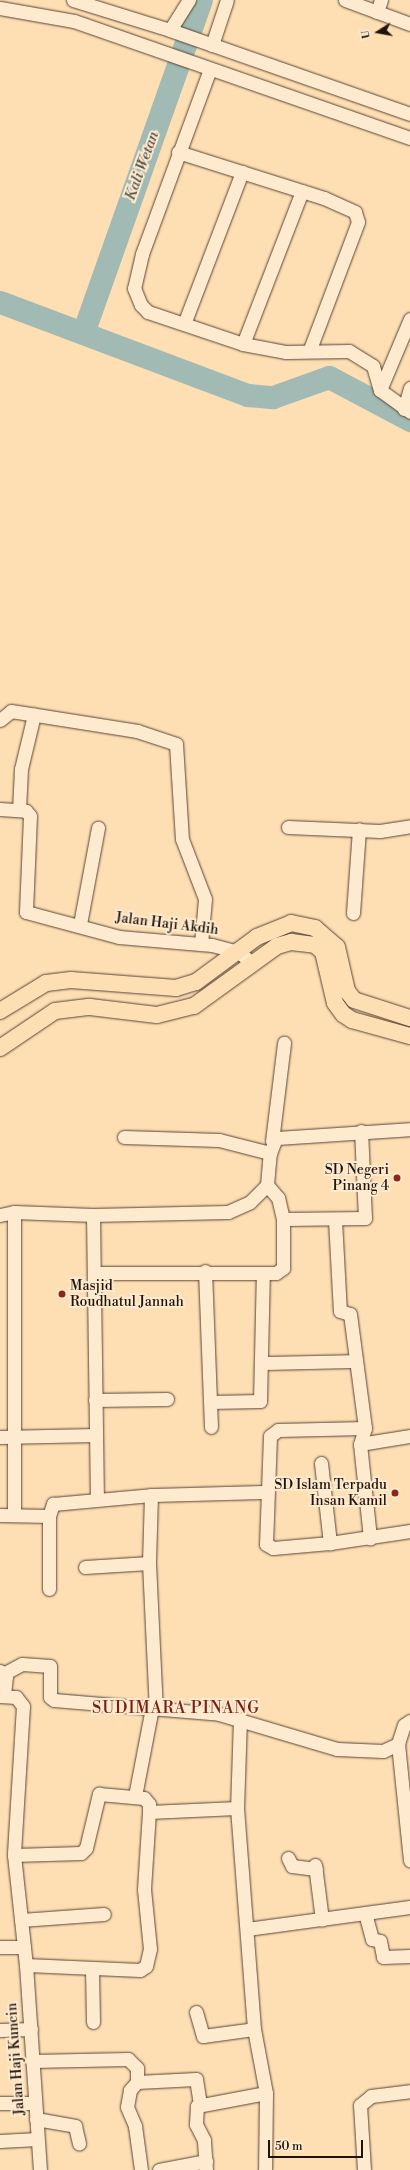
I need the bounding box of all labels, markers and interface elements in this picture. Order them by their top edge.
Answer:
north arrow [358,12,398,52]
text: U [359,29,374,40]
water label: Kali Wetan [121,129,163,203]
street label: Jalan Haji Akdih [115,909,219,939]
place label: SD Negeri Pinang 4 [325,1162,389,1194]
marker: SD Negeri Pinang 4 [392,1173,402,1183]
place label: Masjid Roudhatul Jannah [70,1278,184,1310]
marker: Masjid Roudhatul Jannah [57,1289,67,1299]
place label: SD Islam Terpadu Insan Kamil [274,1477,387,1510]
marker: SD Islam Terpadu Insan Kamil [390,1488,400,1498]
district label: SUDIMARA PINANG [92,1698,260,1718]
street label: Jalan Haji Kuncin [4,2002,28,2116]
scale bar [270,2132,365,2158]
text: 50 m [275,2139,303,2154]

